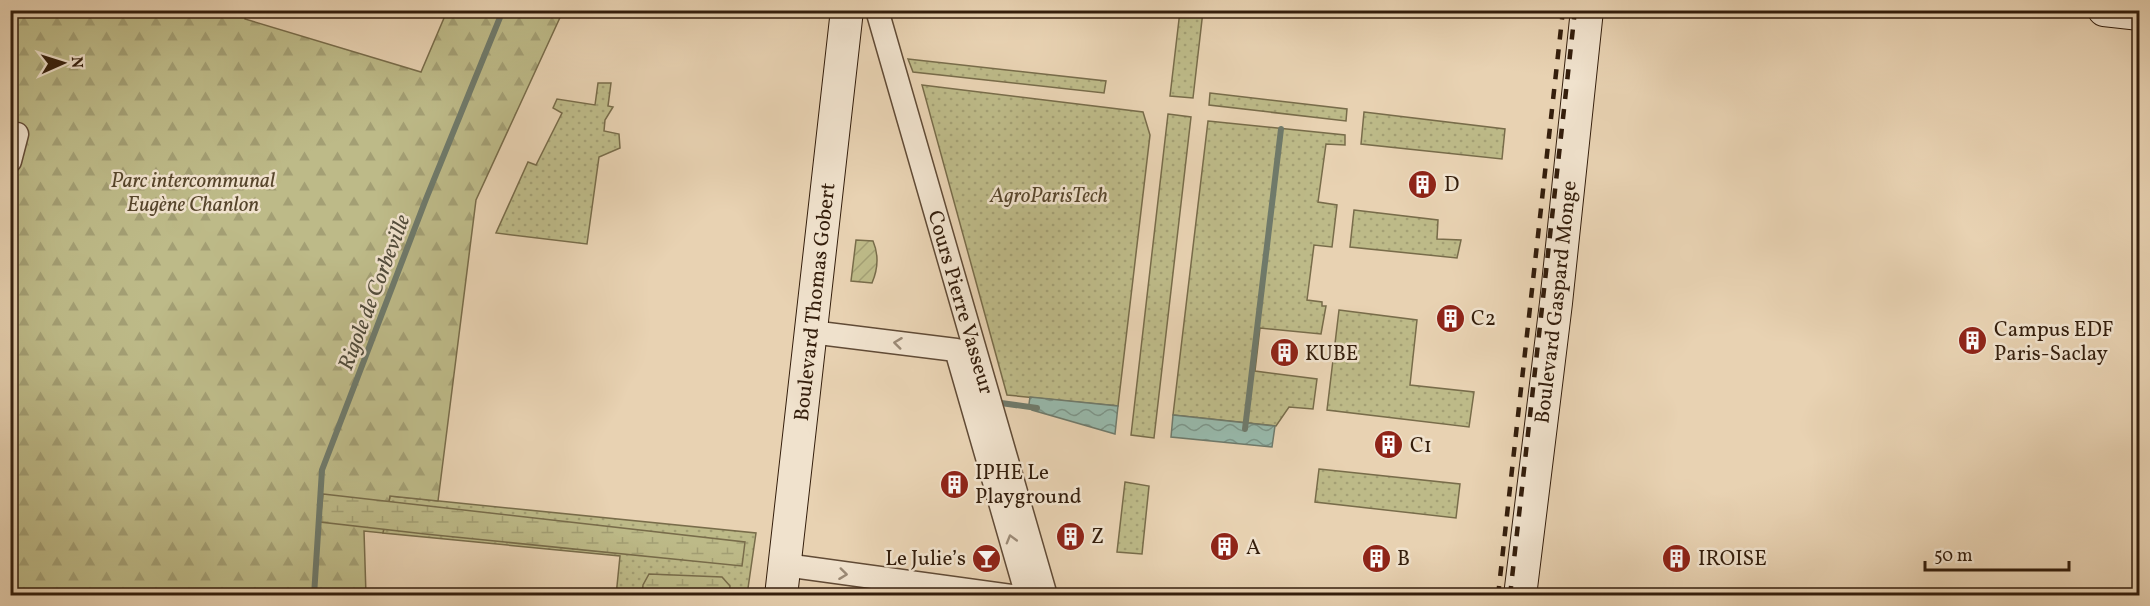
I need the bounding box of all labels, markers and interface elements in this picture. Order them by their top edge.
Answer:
north arrow [33,33,93,93]
text: N [65,56,87,69]
park label: Parc intercommunal Eugène Chanlon [111,167,275,220]
building icon: D [1407,168,1439,200]
place label: D [1444,171,1459,200]
street label: Boulevard Gaspard Monge [1528,179,1585,425]
street label: Boulevard Thomas Gobert [788,181,843,423]
park label: AgroParisTech [989,182,1108,211]
street label: Cours Pierre Vasseur [920,207,1000,398]
water label: Rigole de Corbeville [331,210,419,375]
building icon: C2 [1434,302,1466,334]
place label: C2 [1471,305,1496,334]
place label: Campus EDF Paris-Saclay [1994,316,2114,369]
building icon: Campus EDF Paris-Saclay [1957,325,1989,357]
one-way arrow [893,337,902,349]
building icon: KUBE [1268,337,1300,369]
place label: KUBE [1305,340,1359,369]
building icon: C1 [1373,429,1405,461]
place label: C1 [1410,432,1432,461]
place label: IPHE Le Playground [975,459,1082,512]
building icon: IPHE Le Playground [938,468,970,500]
building icon: Z [1054,520,1086,552]
place label: Z [1091,523,1104,552]
building icon: A [1209,531,1241,563]
one-way arrow [1006,534,1018,545]
place label: A [1246,534,1261,563]
scale bar [1925,534,2069,572]
bar icon: Le Julie’s [971,542,1003,574]
building icon: B [1360,542,1392,574]
building icon: IROISE [1661,542,1693,574]
text: 50 m [1934,544,1973,569]
place label: Le Julie’s [885,545,966,574]
place label: B [1397,545,1410,574]
place label: IROISE [1698,545,1767,574]
one-way arrow [838,567,848,579]

